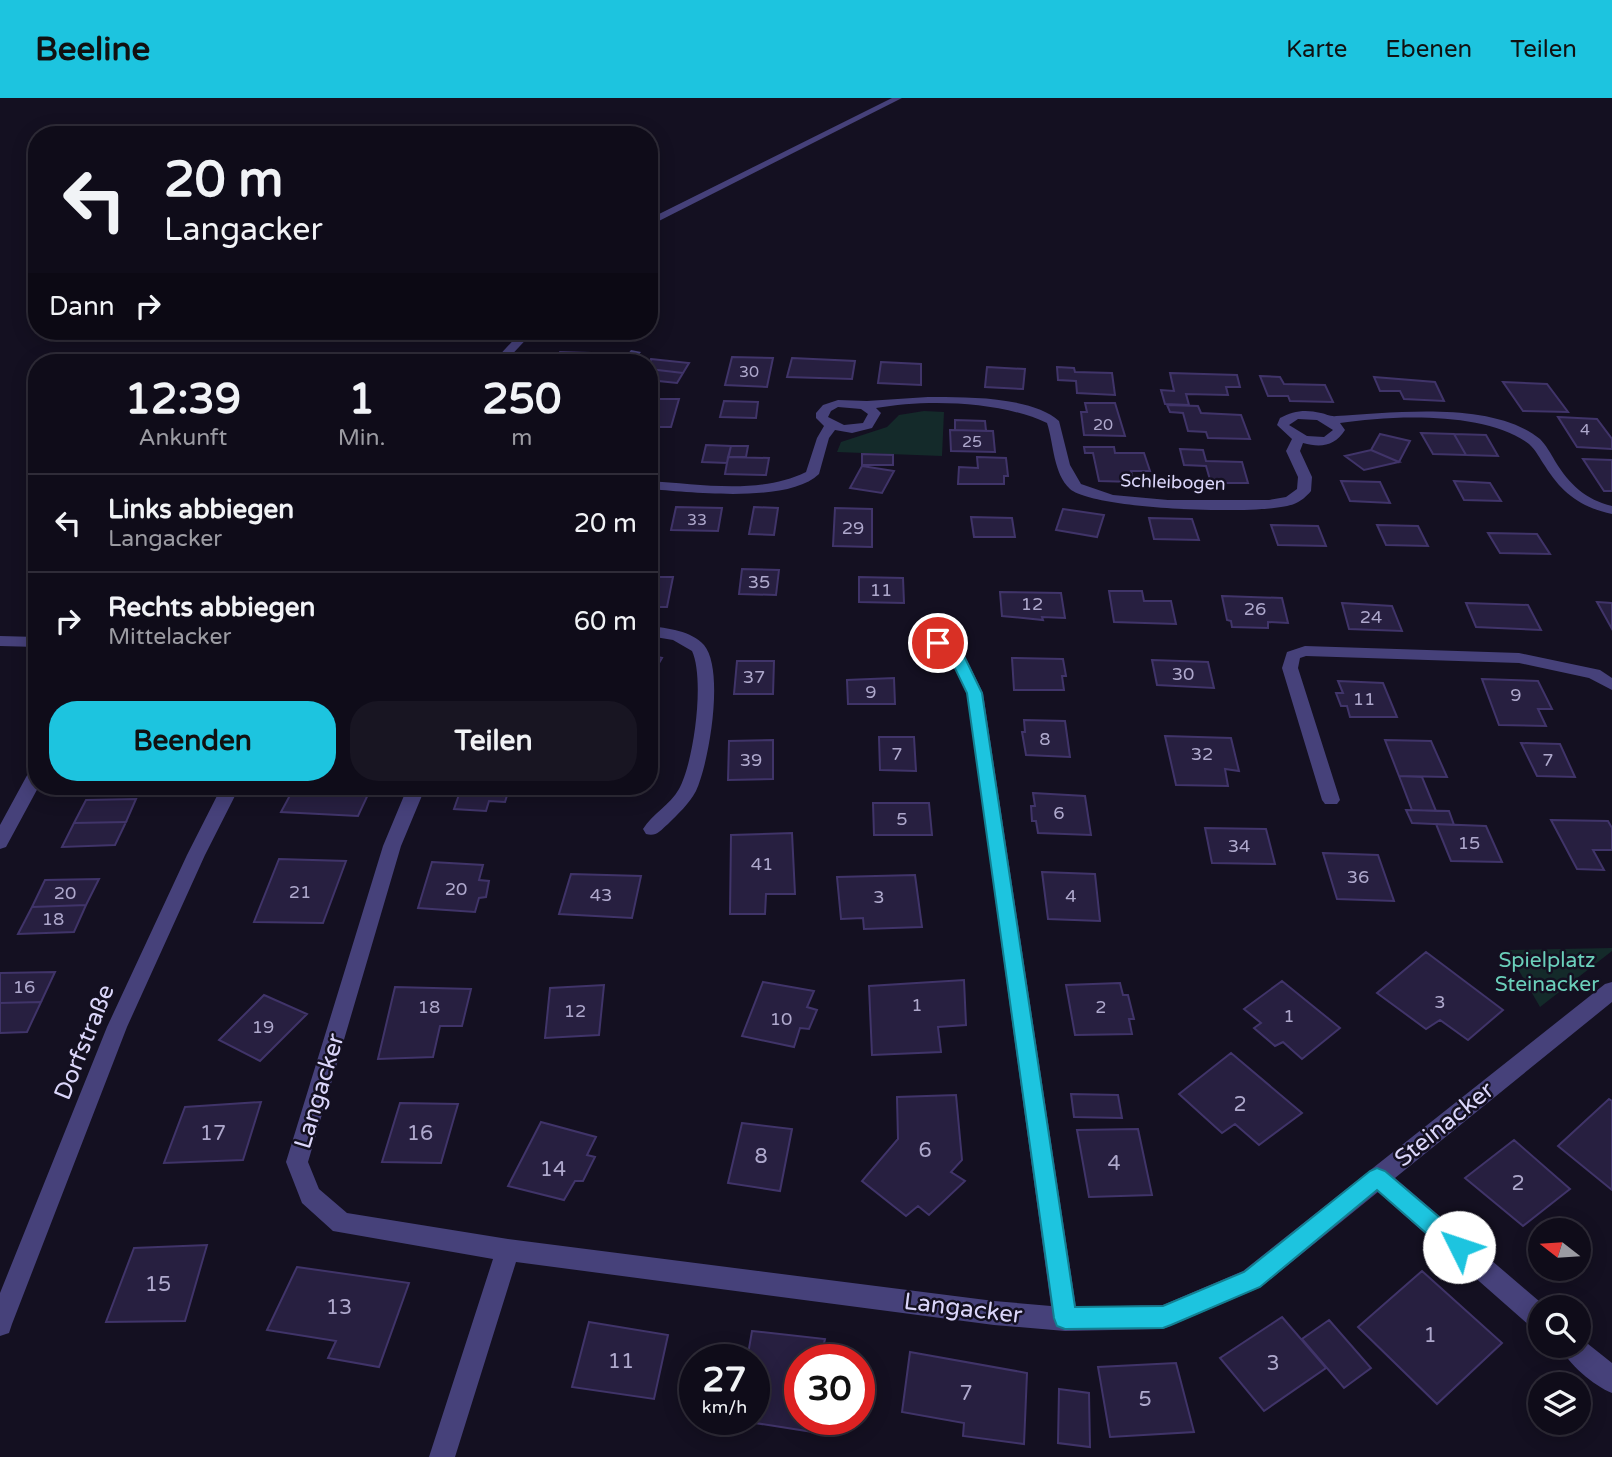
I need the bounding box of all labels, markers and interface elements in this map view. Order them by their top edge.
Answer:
text: Beeline [35,30,150,69]
text: Karte [1286,35,1347,64]
text: Ebenen [1385,35,1472,64]
text: Teilen [1510,35,1577,64]
text: 20 m [164,151,283,210]
icon: left [49,154,140,245]
text: Langacker [164,211,323,249]
icon: right [129,287,167,325]
text: Dann [49,291,115,322]
house number: 30 [739,362,759,382]
text: 12:39 [125,374,241,425]
text: 1 [348,374,375,425]
text: 250 [482,374,561,425]
house number: 20 [1093,415,1113,435]
house number: 4 [1580,420,1590,440]
text: Ankunft [139,424,227,452]
text: Min. [338,424,385,452]
text: m [511,424,532,452]
house number: 25 [962,432,982,452]
street label: Schleibogen [1120,469,1226,495]
text: Links abbiegen [108,494,294,525]
icon: left [49,504,87,542]
text: 20 m [574,508,637,539]
house number: 33 [687,510,707,530]
house number: 29 [842,517,864,539]
text: Langacker [108,525,222,553]
house number: 35 [748,571,770,593]
house number: 11 [870,579,892,601]
text: Rechts abbiegen [108,592,315,623]
house number: 12 [1021,593,1043,615]
house number: 26 [1244,598,1266,620]
icon: right [49,602,87,640]
text: 60 m [574,606,637,637]
house number: 24 [1360,606,1382,628]
pin [908,613,968,673]
text: Mittelacker [108,623,231,651]
icon: arrive [919,624,957,662]
house number: 30 [1172,663,1194,685]
house number: 37 [743,666,765,688]
house number: 9 [865,681,877,703]
house number: 9 [1510,684,1522,706]
house number: 11 [1353,688,1375,710]
button: Beenden [49,701,336,781]
button: Teilen [350,701,637,781]
house number: 8 [1039,728,1051,750]
house number: 7 [891,743,903,765]
house number: 32 [1191,743,1213,765]
house number: 39 [740,749,762,771]
house number: 7 [1542,749,1554,771]
house number: 6 [1053,802,1065,824]
house number: 5 [896,808,908,830]
house number: 15 [1458,832,1480,854]
house number: 34 [1228,835,1250,857]
house number: 41 [751,853,773,875]
house number: 36 [1347,866,1369,888]
house number: 20 [445,878,467,900]
house number: 21 [289,881,311,903]
house number: 20 [54,882,76,904]
house number: 43 [590,884,612,906]
house number: 4 [1065,885,1077,907]
house number: 3 [873,886,885,908]
house number: 18 [42,908,64,930]
park label: Spielplatz Steinacker [1495,948,1599,997]
house number: 16 [13,976,35,998]
street label: Dorfstraße [48,980,121,1104]
house number: 3 [1434,991,1446,1013]
house number: 1 [911,994,923,1016]
house number: 18 [418,996,440,1018]
house number: 2 [1095,996,1107,1018]
house number: 12 [564,1000,586,1022]
house number: 1 [1283,1005,1295,1027]
house number: 10 [770,1008,792,1030]
house number: 19 [252,1016,274,1038]
street label: Langacker [288,1029,351,1152]
street label: Steinacker [1389,1075,1500,1173]
house number: 2 [1233,1092,1247,1117]
house number: 17 [200,1121,226,1146]
house number: 16 [407,1121,433,1146]
house number: 6 [918,1138,932,1163]
house number: 8 [754,1144,768,1169]
house number: 4 [1107,1151,1121,1176]
house number: 14 [540,1157,566,1182]
house number: 2 [1511,1171,1525,1196]
position arrow [1422,1210,1496,1284]
north arrow [1528,1218,1591,1281]
map controls [1528,1218,1591,1435]
house number: 15 [145,1272,171,1297]
street label: Langacker [902,1287,1025,1330]
house number: 13 [326,1295,352,1320]
button: search [1528,1295,1591,1358]
house number: 1 [1423,1323,1437,1348]
speed limit sign: 30 [784,1344,875,1435]
house number: 11 [608,1349,634,1374]
house number: 3 [1266,1351,1280,1376]
text: 27 [703,1359,746,1401]
button: layers [1528,1372,1591,1435]
house number: 7 [959,1381,973,1406]
house number: 5 [1138,1387,1152,1412]
text: km/h [702,1396,747,1418]

